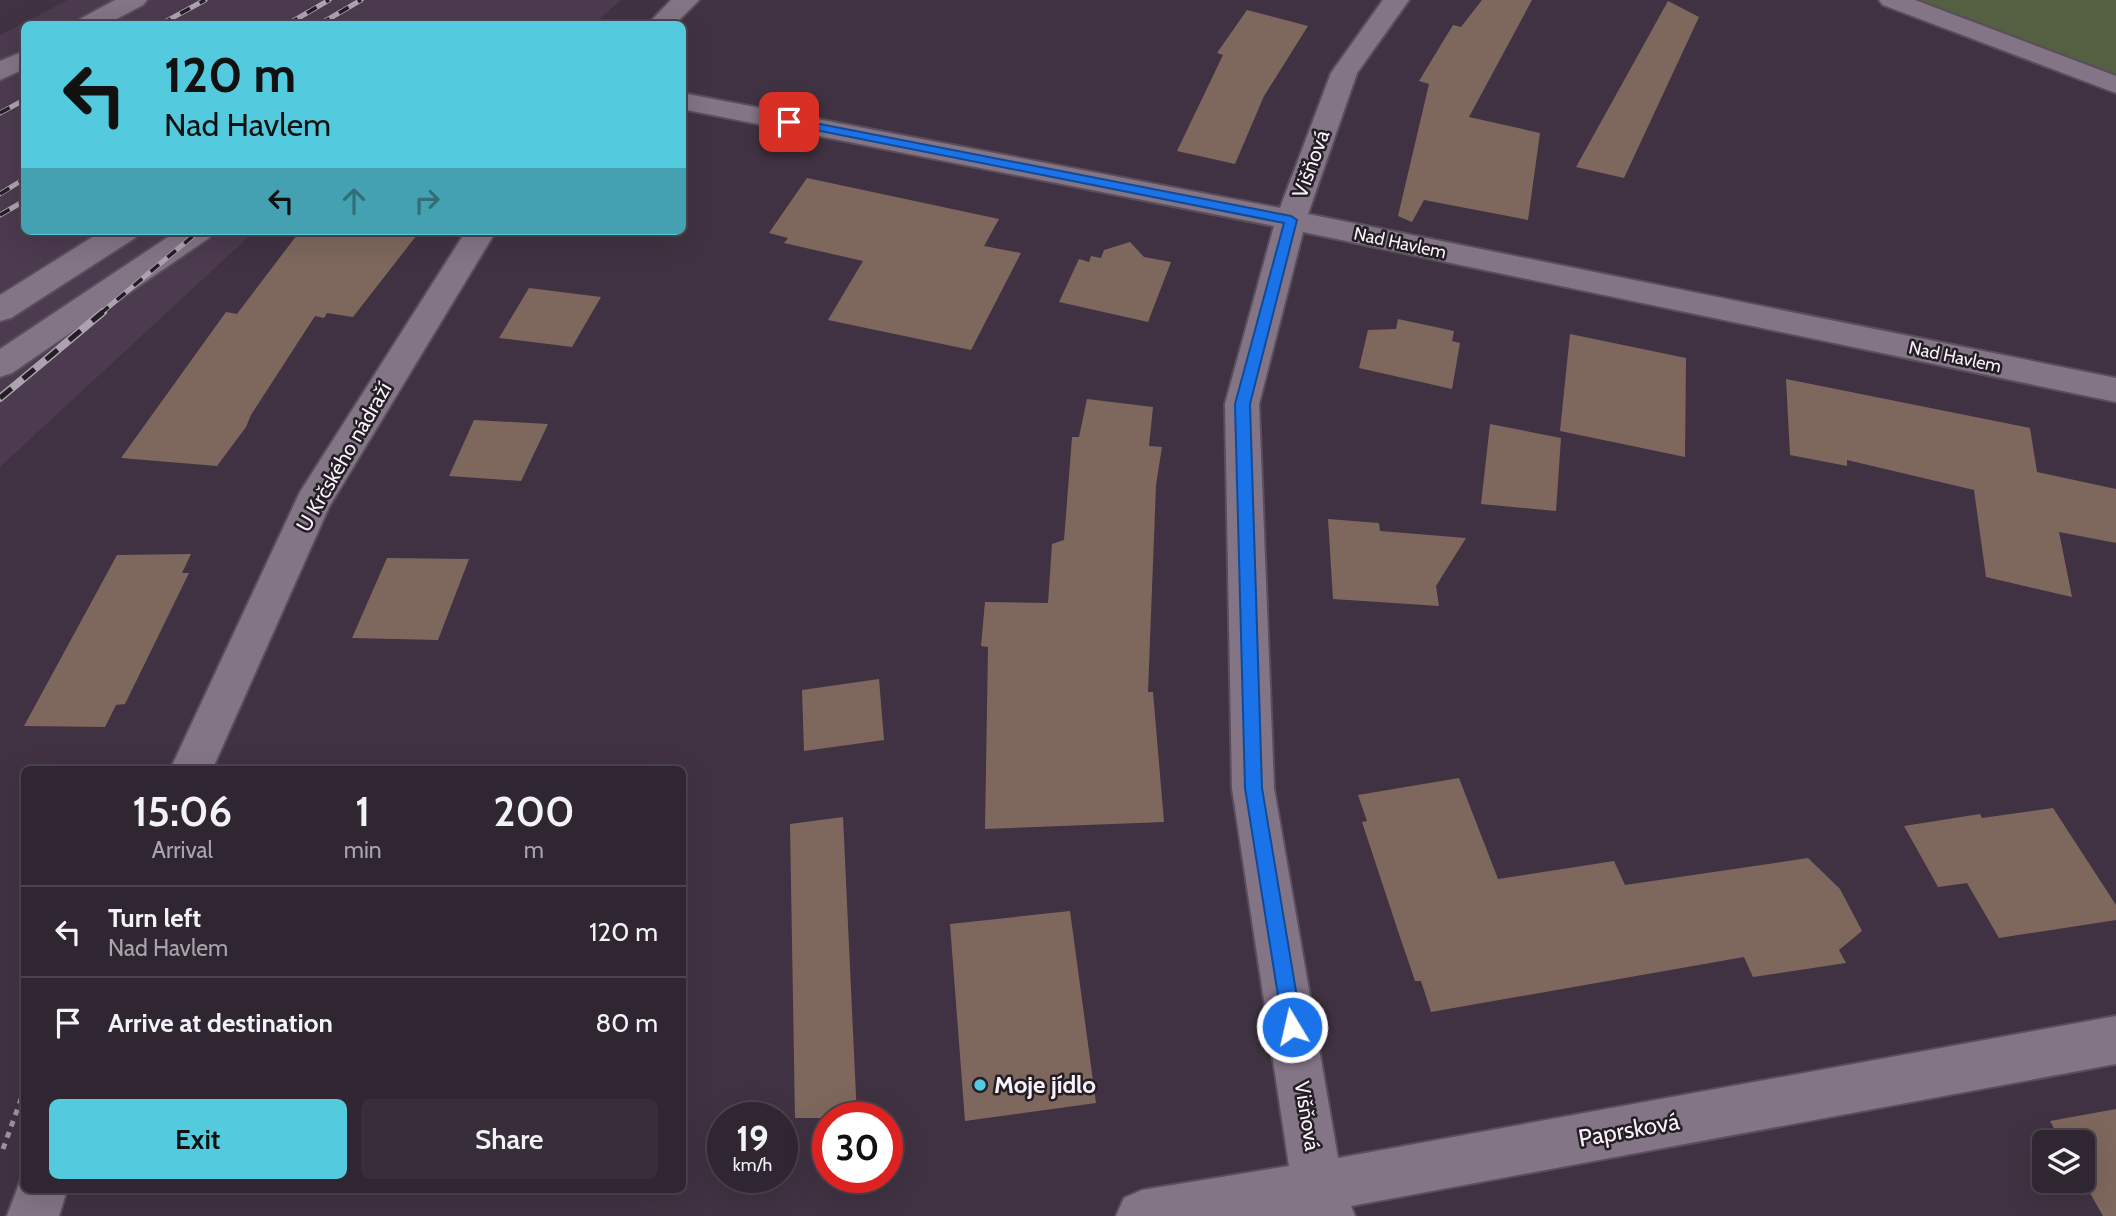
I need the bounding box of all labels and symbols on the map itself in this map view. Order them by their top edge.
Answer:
pin [759,92,819,152]
street label: Višňová [1287,127,1334,201]
street label: Nad Havlem [1352,222,1448,264]
street label: Nad Havlem [1907,336,2003,378]
street label: U Krčského nádraží [291,377,397,536]
position arrow [1255,990,1329,1064]
place label: Moje jídlo [994,1070,1096,1099]
marker: Moje jídlo [972,1077,988,1093]
street label: Višňová [1290,1079,1325,1153]
speed limit sign: 30 [812,1102,903,1193]
street label: Paprsková [1576,1106,1682,1153]

